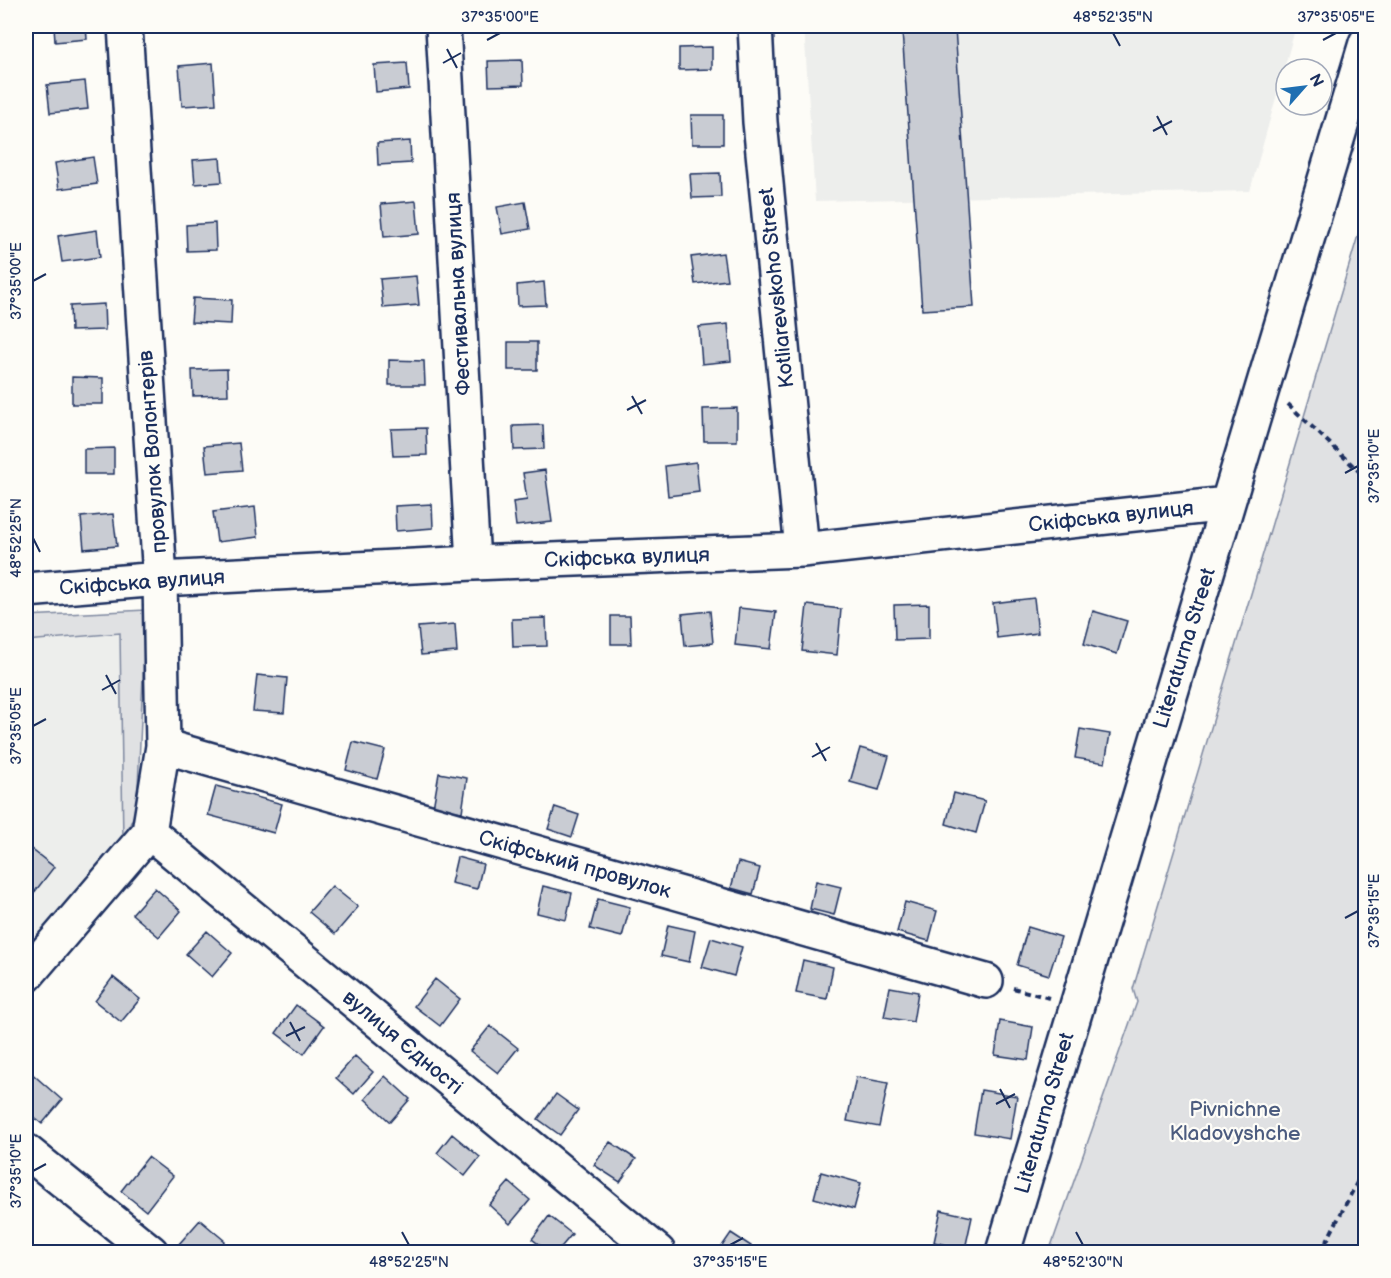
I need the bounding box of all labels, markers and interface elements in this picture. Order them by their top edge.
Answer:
text: 37°35'00"E [461,8,539,27]
text: 48°52'35"N [1073,8,1153,27]
text: 37°35'05"E [1297,8,1375,27]
north arrow [1274,57,1334,117]
text: N [1305,71,1327,90]
street label: Kotliarevskoho Street [753,186,799,389]
street label: Фестивальна вулиця [441,192,476,396]
text: 37°35'00"E [7,242,26,320]
street label: провулок Волонтерів [133,349,172,554]
text: 37°35'10"E [1365,428,1384,503]
street label: Скіфська вулиця [1027,495,1195,538]
text: 48°52'25"N [7,498,26,578]
street label: Скіфська вулиця [544,542,710,573]
street label: Скіфська вулиця [58,564,226,601]
street label: Literaturna Street [1148,564,1221,731]
text: 37°35'05"E [7,687,26,765]
street label: Скіфський провулок [476,825,674,904]
text: 37°35'15"E [1365,874,1384,948]
street label: вулиця Єдності [337,985,468,1100]
street label: Literaturna Street [1010,1029,1080,1197]
park label: Pivnichne Kladovyshche [1170,1097,1300,1146]
text: 37°35'10"E [7,1133,26,1208]
text: 48°52'25"N [369,1253,449,1272]
text: 37°35'15"E [693,1253,767,1272]
text: 48°52'30"N [1043,1253,1123,1272]

